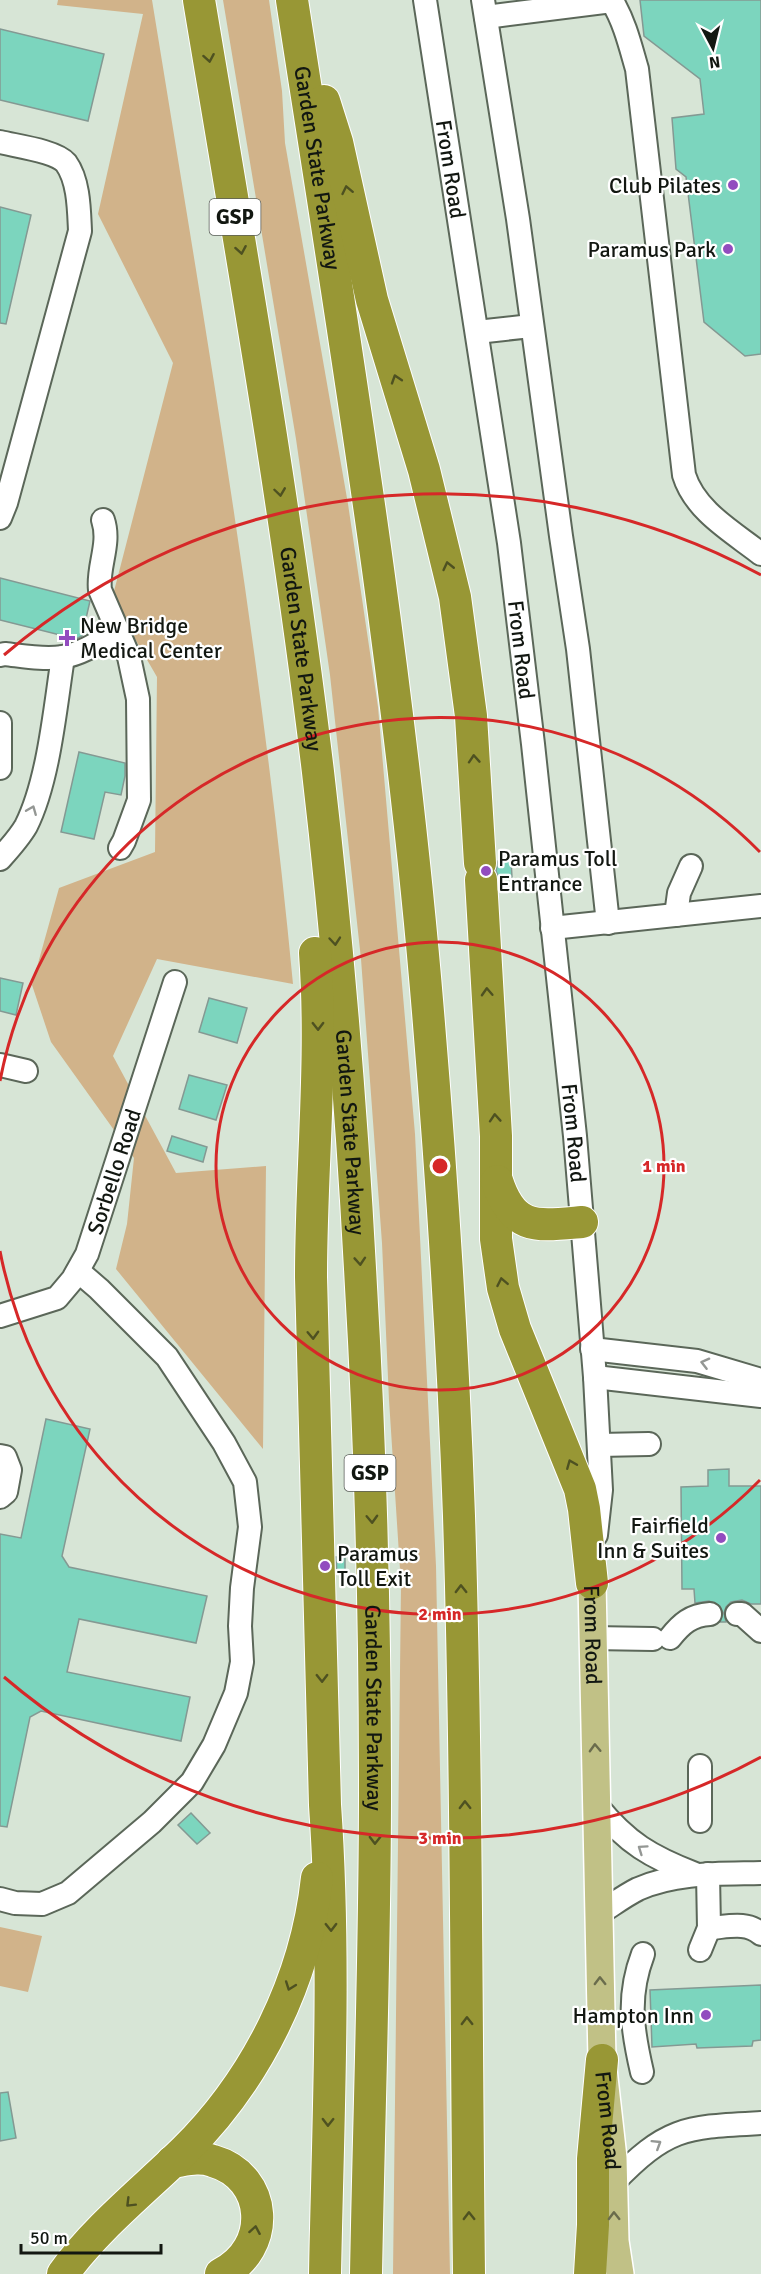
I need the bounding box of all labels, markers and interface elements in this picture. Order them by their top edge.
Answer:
north arrow [683,18,743,78]
text: N [708,51,721,72]
one-way arrow [202,53,214,62]
street label: Garden State Parkway [289,64,347,273]
street label: From Road [430,118,472,220]
place label: Club Pilates [609,172,721,199]
marker: Club Pilates [726,178,740,192]
one-way arrow [341,185,354,195]
road number: GSP [210,199,260,235]
place label: Paramus Park [587,236,716,263]
marker: Paramus Park [721,242,735,256]
one-way arrow [234,245,247,255]
one-way arrow [390,374,403,385]
one-way arrow [273,487,285,496]
street label: Garden State Parkway [274,545,329,753]
one-way arrow [442,562,455,572]
street label: From Road [502,599,541,701]
place label: New Bridge Medical Center [80,612,222,664]
marker: New Bridge Medical Center [58,629,76,647]
one-way arrow [468,755,481,764]
one-way arrow [25,806,37,817]
place label: Paramus Toll Entrance [498,845,617,897]
marker: Paramus Toll Entrance [479,864,493,878]
one-way arrow [328,936,341,945]
one-way arrow [481,987,494,996]
one-way arrow [312,1022,324,1031]
street label: Garden State Parkway [330,1028,372,1237]
street label: From Road [556,1082,592,1184]
street label: Sorbello Road [81,1105,147,1238]
one-way arrow [488,1114,501,1123]
text: 1 min [642,1155,686,1177]
centre of rings [430,1156,450,1176]
one-way arrow [353,1256,366,1265]
one-way arrow [496,1277,509,1287]
one-way arrow [307,1331,319,1340]
one-way arrow [700,1357,710,1370]
road number: GSP [344,1455,395,1491]
one-way arrow [566,1459,578,1470]
place label: Fairfield Inn & Suites [597,1512,709,1564]
one-way arrow [366,1514,378,1523]
marker: Fairfield Inn & Suites [714,1531,728,1545]
place label: Paramus Toll Exit [337,1540,418,1592]
marker: Paramus Toll Exit [318,1559,332,1573]
one-way arrow [454,1584,467,1593]
street label: From Road [579,1585,608,1685]
text: 2 min [418,1603,462,1625]
street label: Garden State Parkway [360,1604,389,1811]
one-way arrow [315,1674,328,1683]
one-way arrow [589,1743,601,1752]
one-way arrow [458,1800,471,1809]
text: 3 min [418,1827,462,1849]
one-way arrow [369,1835,381,1844]
one-way arrow [638,1845,649,1856]
one-way arrow [325,1922,338,1931]
one-way arrow [594,1976,606,1985]
one-way arrow [285,1980,298,1991]
place label: Hampton Inn [573,2002,694,2029]
marker: Hampton Inn [699,2008,713,2022]
one-way arrow [461,2016,473,2025]
street label: From Road [590,2069,627,2170]
one-way arrow [322,2117,334,2126]
one-way arrow [651,2139,661,2151]
one-way arrow [126,2195,137,2206]
one-way arrow [463,2211,475,2220]
one-way arrow [608,2211,620,2220]
scale bar [21,2217,160,2255]
one-way arrow [248,2226,261,2236]
text: 50 m [30,2227,68,2249]

